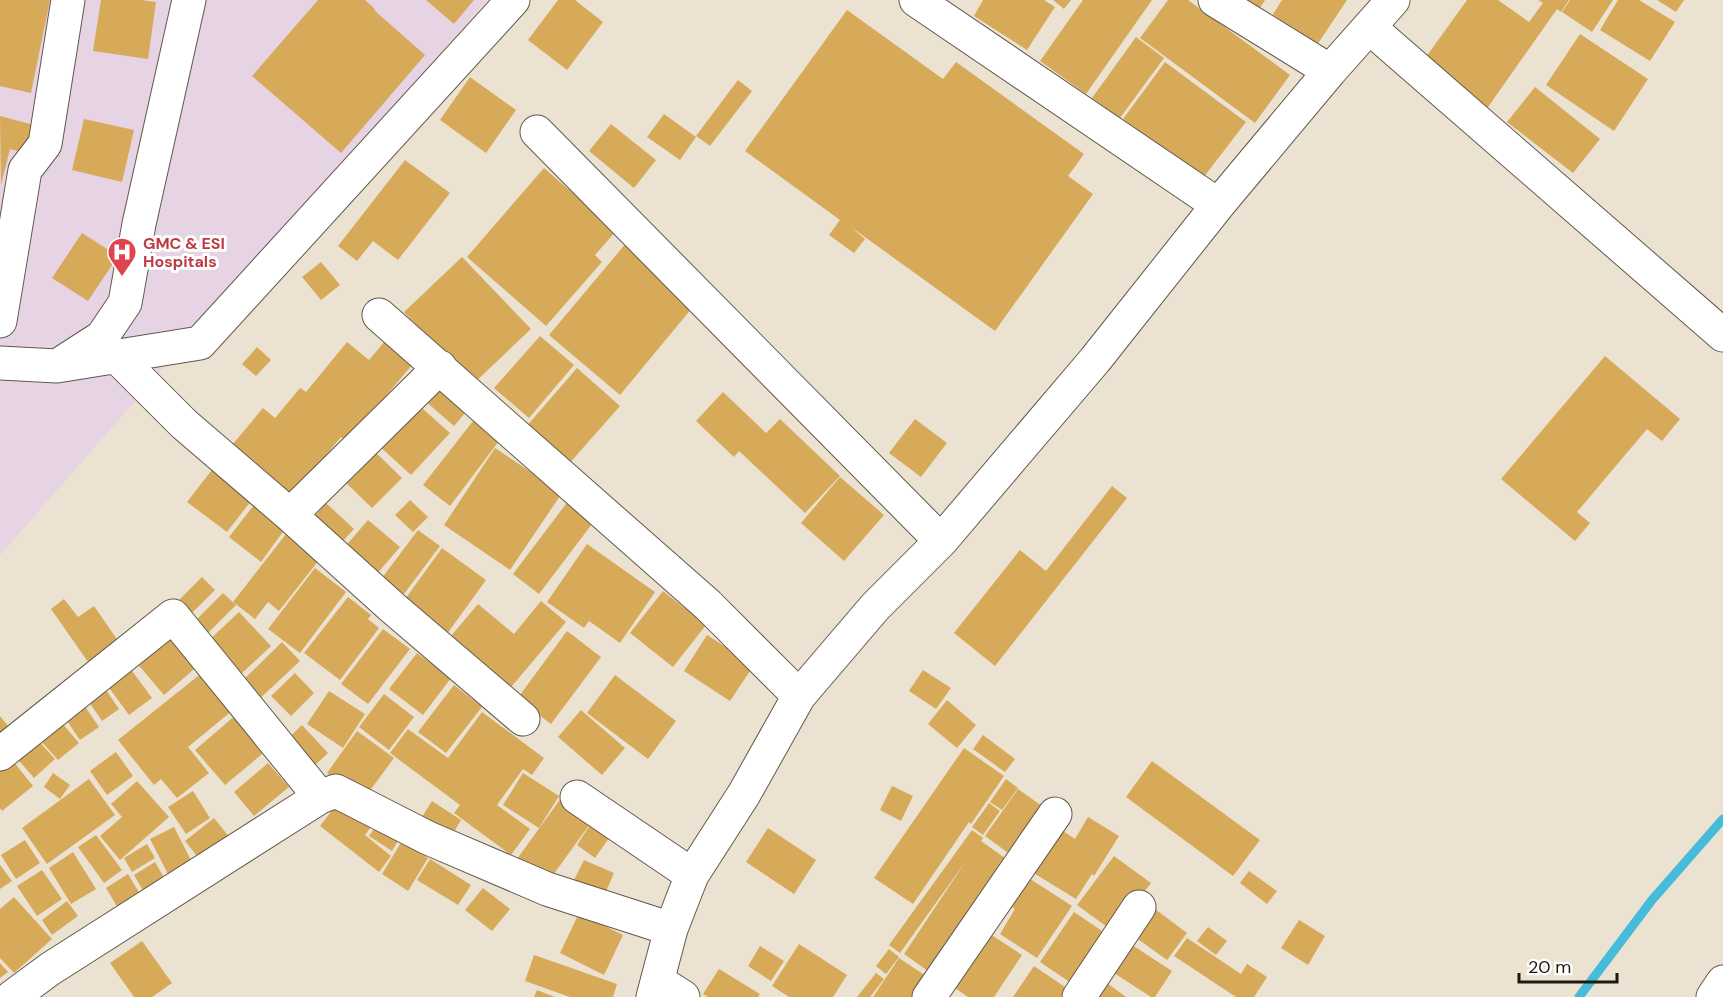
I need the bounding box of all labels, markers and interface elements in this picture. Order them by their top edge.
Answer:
place label: GMC & ESI Hospitals [143,233,225,272]
hospital icon: GMC & ESI Hospitals [106,236,138,278]
scale bar [1519,946,1616,984]
text: 20 m [1528,955,1571,979]

